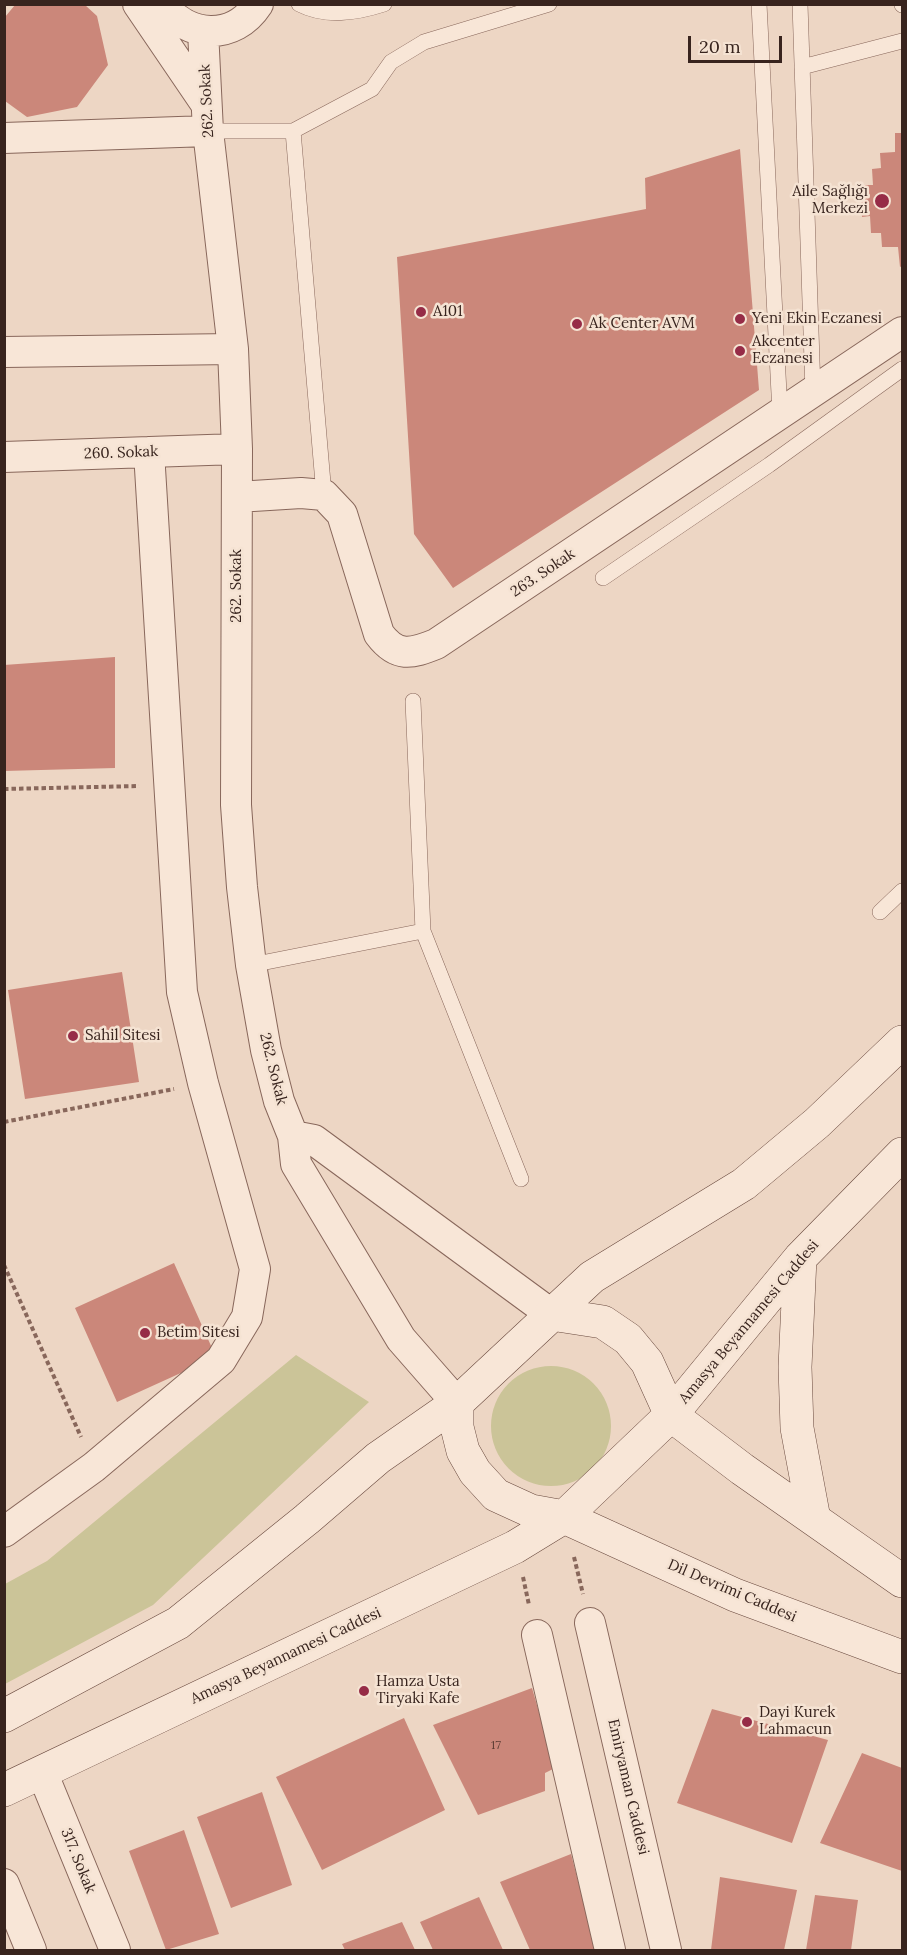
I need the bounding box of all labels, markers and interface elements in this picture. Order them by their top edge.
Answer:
scale bar [691,24,786,62]
text: 20 m [699,35,741,58]
street label: 262. Sokak [196,64,218,138]
place label: Aile Sağlığı Merkezi [792,183,868,218]
marker: Aile Sağlığı Merkezi [873,192,891,210]
place label: A101 [433,303,463,321]
marker: A101 [414,305,428,319]
place label: Yeni Ekin Eczanesi [752,310,882,328]
marker: Yeni Ekin Eczanesi [733,312,747,326]
place label: Ak Center AVM [589,315,695,333]
marker: Ak Center AVM [570,317,584,331]
place label: Akcenter Eczanesi [752,333,815,368]
marker: Akcenter Eczanesi [733,344,747,358]
street label: 260. Sokak [83,443,159,463]
street label: 263. Sokak [507,545,579,601]
street label: 262. Sokak [228,549,246,623]
place label: Sahil Sitesi [85,1027,160,1045]
marker: Sahil Sitesi [66,1029,80,1043]
street label: 262. Sokak [255,1031,291,1107]
street label: Amasya Beyannamesi Caddesi [675,1236,823,1408]
place label: Betim Sitesi [157,1324,240,1342]
marker: Betim Sitesi [138,1326,152,1340]
street label: Dil Devrimi Caddesi [665,1556,799,1626]
street label: Amasya Beyannamesi Caddesi [188,1604,384,1708]
place label: Hamza Usta Tiryaki Kafe [376,1673,460,1708]
marker: Hamza Usta Tiryaki Kafe [357,1684,371,1698]
place label: Dayi Kurek Lahmacun [759,1704,835,1739]
marker: Dayi Kurek Lahmacun [740,1715,754,1729]
street label: Emiryaman Caddesi [604,1717,652,1857]
house number: 17 [491,1739,501,1753]
street label: 317. Sokak [57,1826,99,1896]

